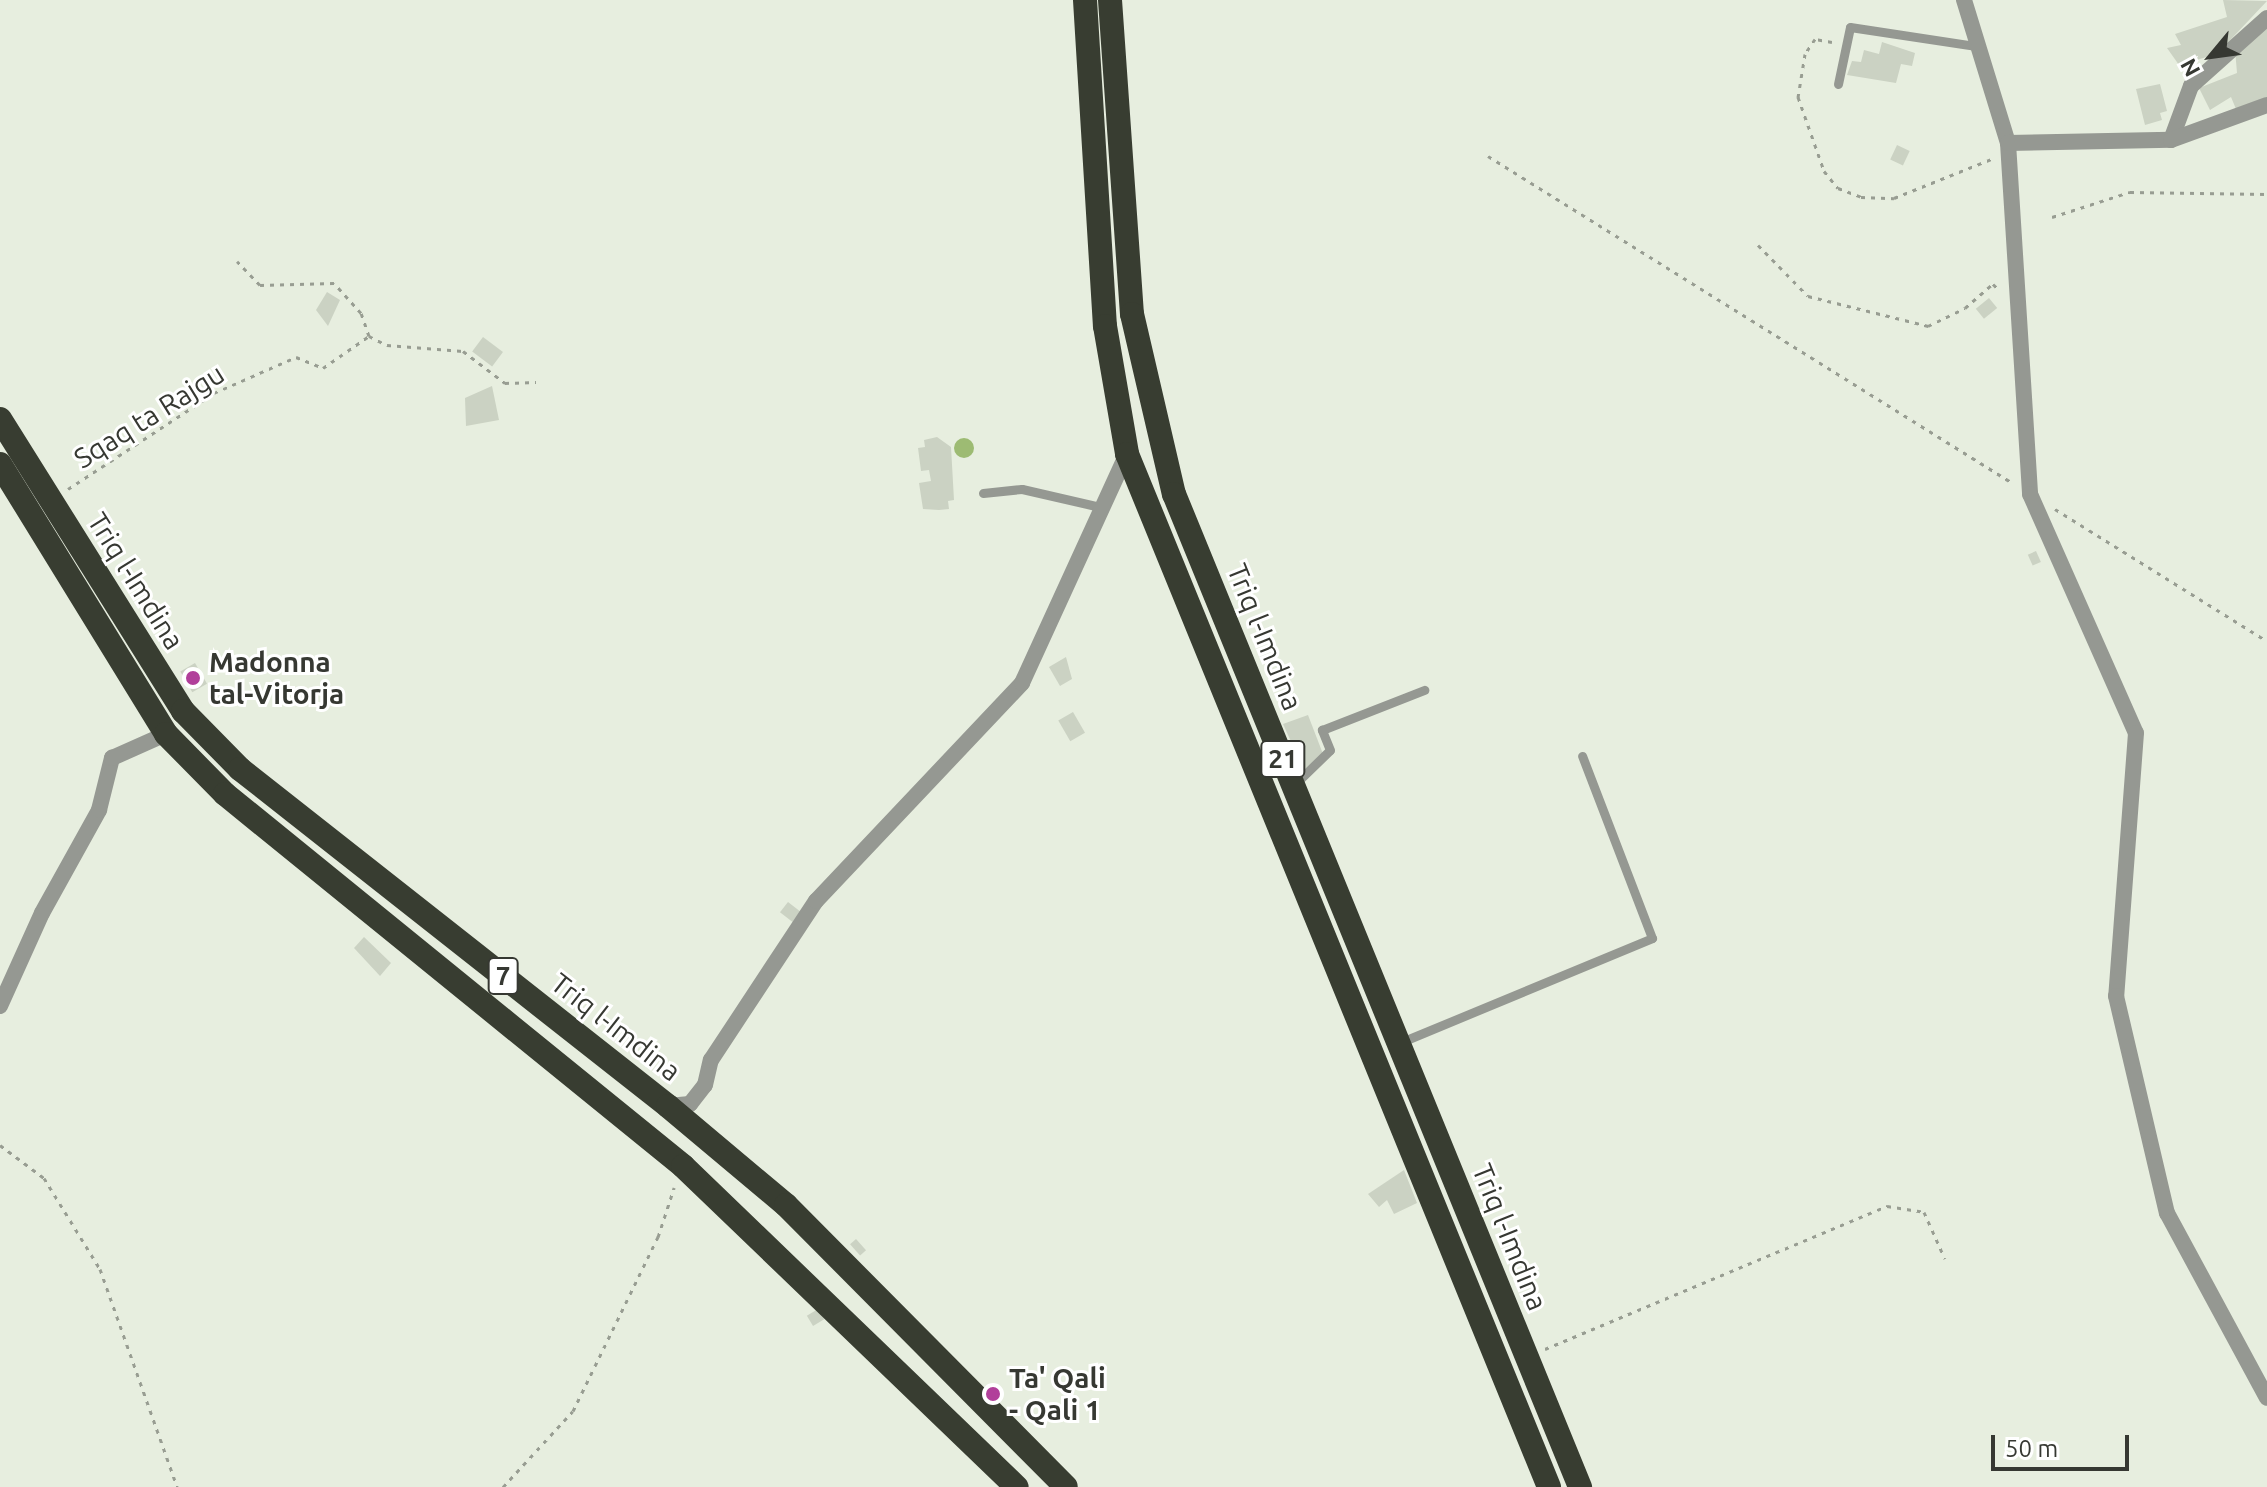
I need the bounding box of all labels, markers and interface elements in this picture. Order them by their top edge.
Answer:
north arrow [2171,16,2251,96]
text: N [2175,55,2204,81]
street label: Sqaq ta Rajgu [68,357,230,475]
street label: Triq l-Imdina [81,506,191,656]
street label: Triq l-Imdina [1220,559,1310,715]
place label: Madonna tal-Vitorja [209,645,344,711]
marker: Madonna tal-Vitorja [184,669,202,687]
road number: 21 [1259,737,1307,781]
road number: 7 [487,954,519,998]
street label: Triq l-Imdina [545,966,687,1088]
street label: Triq l-Imdina [1465,1159,1555,1315]
place label: Ta' Qali - Qali 1 [1009,1361,1106,1427]
marker: Ta' Qali - Qali 1 [984,1385,1002,1403]
scale bar [1995,1419,2133,1469]
text: 50 m [2005,1435,2058,1462]

